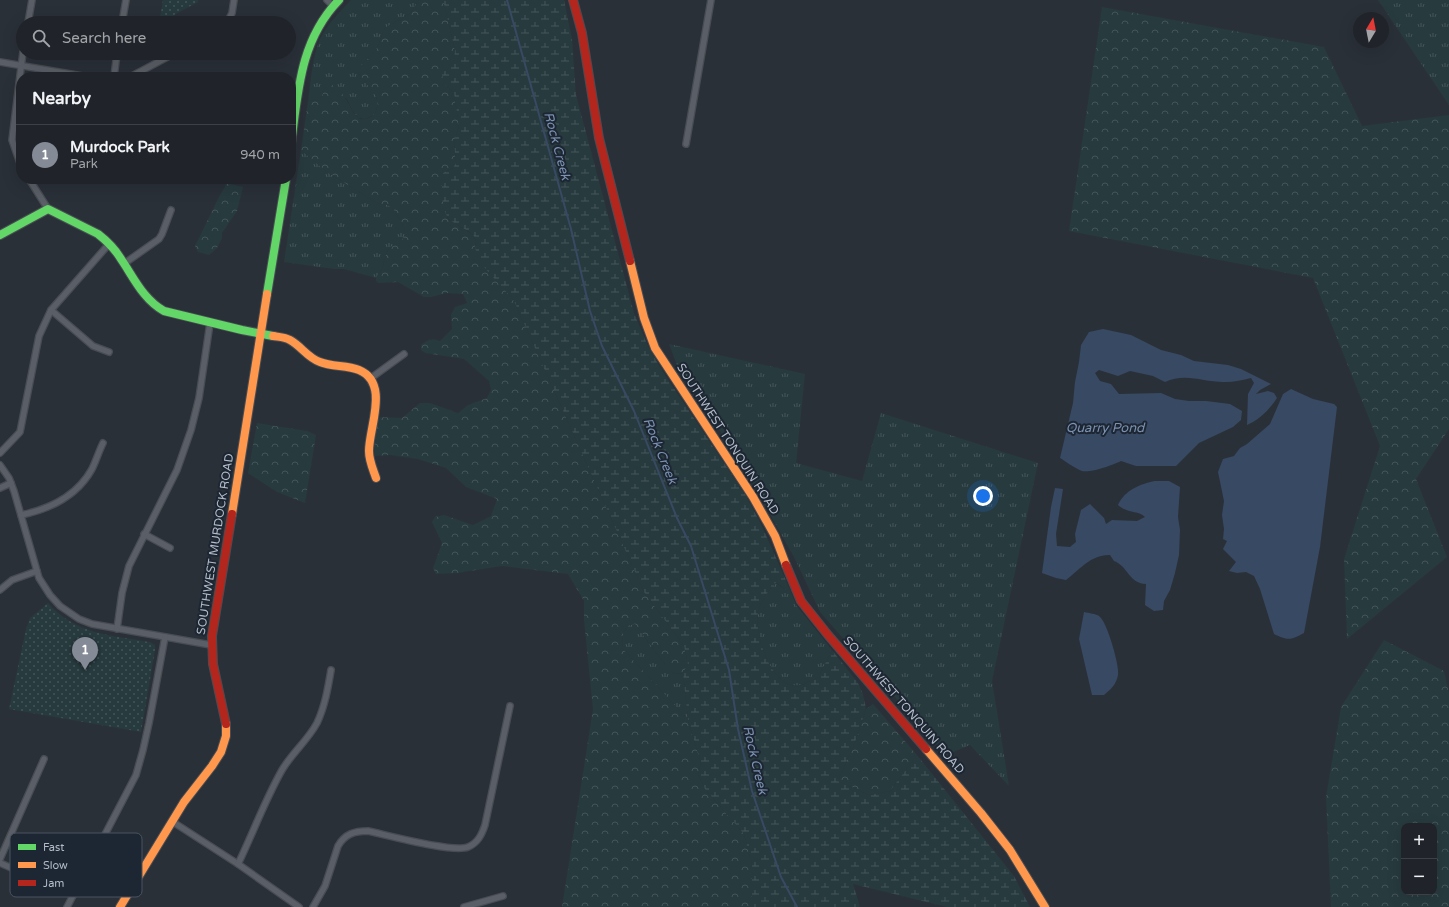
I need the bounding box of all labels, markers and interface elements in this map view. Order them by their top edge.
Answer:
north arrow [1353,12,1389,48]
search box [16,16,296,60]
icon: search [30,27,52,49]
text: Search here [62,29,146,47]
text: Nearby [32,88,91,109]
water label: Rock Creek [540,110,574,183]
text: Murdock Park [70,138,170,156]
text: 1 [41,147,49,163]
text: 940 m [240,147,280,163]
text: Park [70,156,98,172]
street label: SOUTHWEST TONQUIN ROAD [674,361,782,517]
water label: Rock Creek [639,416,681,487]
water label: Quarry Pond [1066,420,1146,436]
street label: SOUTHWEST MURDOCK ROAD [194,452,236,636]
your location [973,486,993,506]
street label: SOUTHWEST TONQUIN ROAD [841,634,967,776]
pin: 1 [72,637,98,670]
water label: Rock Creek [739,724,771,797]
map controls [1401,823,1437,895]
button: + [1401,823,1437,859]
legend [10,833,142,897]
text: Fast [43,841,64,854]
text: Slow [43,859,68,872]
button: − [1401,859,1437,895]
text: Jam [43,877,64,890]

